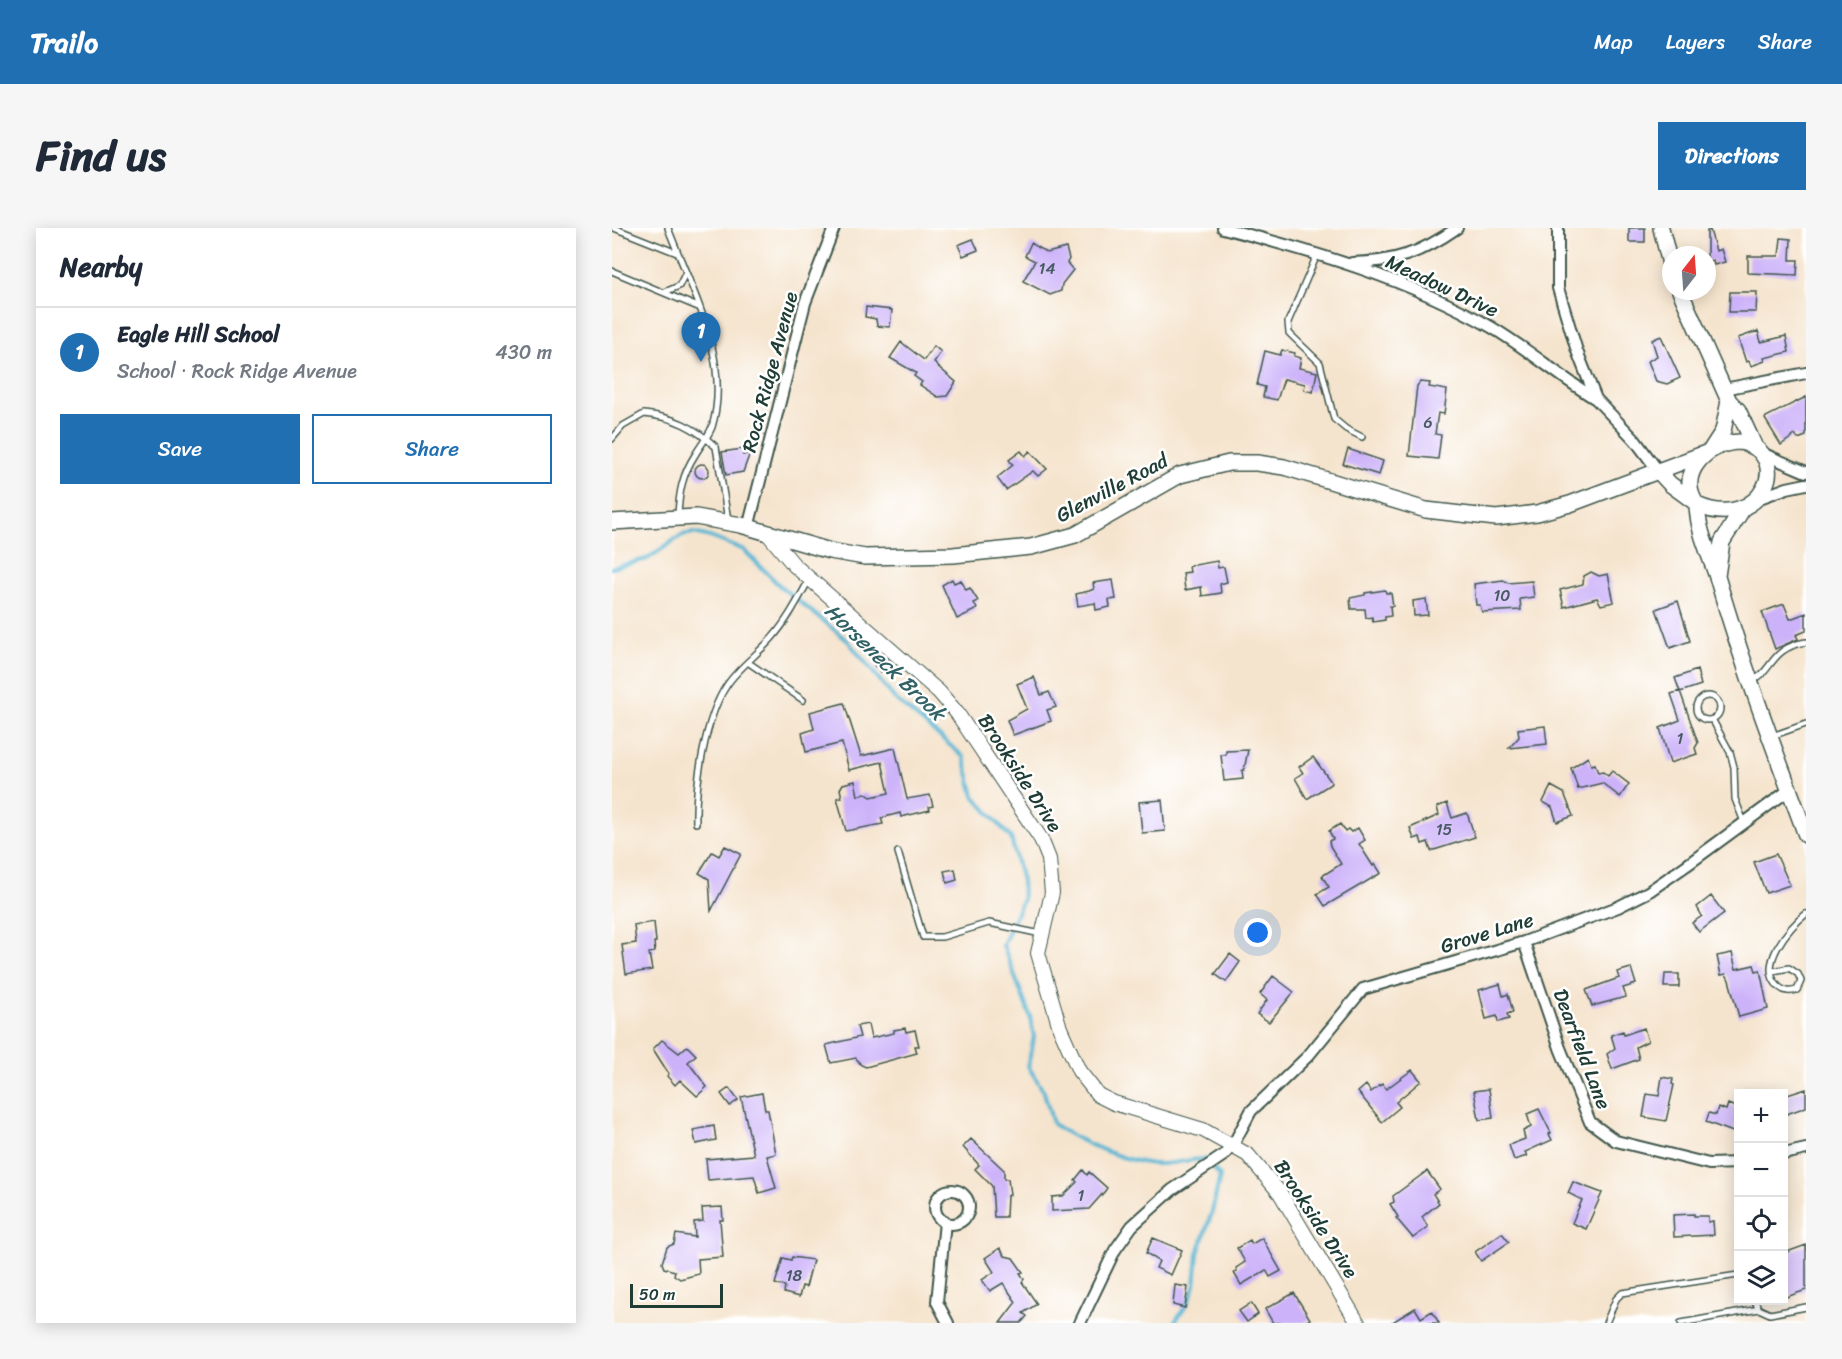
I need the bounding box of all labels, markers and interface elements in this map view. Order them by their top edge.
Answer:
text: Trailo [30,18,98,67]
text: Map [1594,23,1633,61]
text: Layers [1666,23,1725,61]
text: Share [1758,23,1812,61]
text: Find us [36,119,166,193]
button: Directions [1658,122,1806,190]
text: Nearby [60,244,142,290]
street label: Meadow Drive [1380,244,1504,328]
north arrow [1662,246,1716,300]
house number: 14 [1039,254,1055,283]
street label: Rock Ridge Avenue [732,287,808,456]
pin: 1 [682,312,721,362]
text: Eagle Hill School [117,315,280,354]
text: 1 [75,335,84,370]
text: 430 m [495,335,552,370]
text: School · Rock Ridge Avenue [117,354,357,389]
house number: 6 [1423,408,1433,437]
button: Save [60,414,300,484]
button: Share [312,414,552,484]
street label: Glenville Road [1049,443,1176,532]
house number: 10 [1494,581,1510,610]
water label: Horseneck Brook [815,594,957,732]
street label: Brookside Drive [968,706,1072,840]
house number: 1 [1677,724,1684,753]
house number: 15 [1436,815,1453,844]
street label: Grove Lane [1436,902,1538,964]
your location [1243,918,1272,947]
street label: Dearfield Lane [1543,984,1621,1114]
map controls [1734,1089,1788,1305]
button: + [1734,1089,1788,1143]
button: − [1734,1143,1788,1197]
street label: Brookside Drive [1264,1152,1368,1286]
house number: 1 [1078,1181,1085,1210]
button: locate [1734,1197,1788,1251]
button: layers [1734,1251,1788,1305]
house number: 18 [786,1261,803,1290]
text: 50 m [639,1280,675,1309]
scale bar [630,1281,723,1308]

